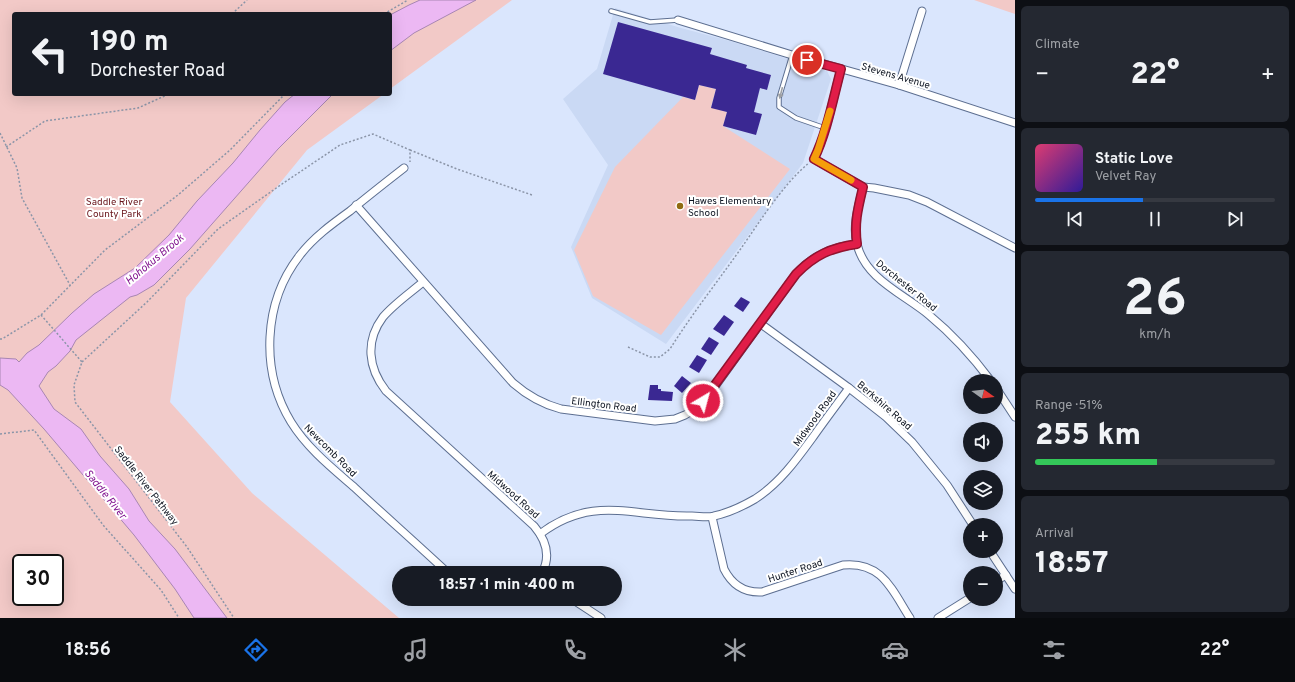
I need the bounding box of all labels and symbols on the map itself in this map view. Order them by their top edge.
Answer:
pin [790,43,824,77]
street label: Stevens Avenue [860,60,932,92]
one-way arrow [777,87,783,99]
place label: Hawes Elementary School [688,195,771,220]
park label: Saddle River County Park [86,196,142,221]
marker: Hawes Elementary School [675,201,685,211]
water label: Hohokus Brook [123,231,187,288]
street label: Dorchester Road [873,257,939,315]
north arrow [963,374,1003,414]
street label: Berkshire Road [854,379,914,433]
position arrow [682,380,724,422]
street label: Midwood Road [791,388,840,449]
street label: Ellington Road [571,395,637,416]
street label: Newcomb Road [301,422,359,480]
street label: Saddle River Pathway [111,444,181,528]
water label: Saddle River [81,467,130,523]
street label: Midwood Road [484,468,542,522]
speed limit sign: 30 [12,554,64,606]
street label: Hunter Road [766,556,824,586]

